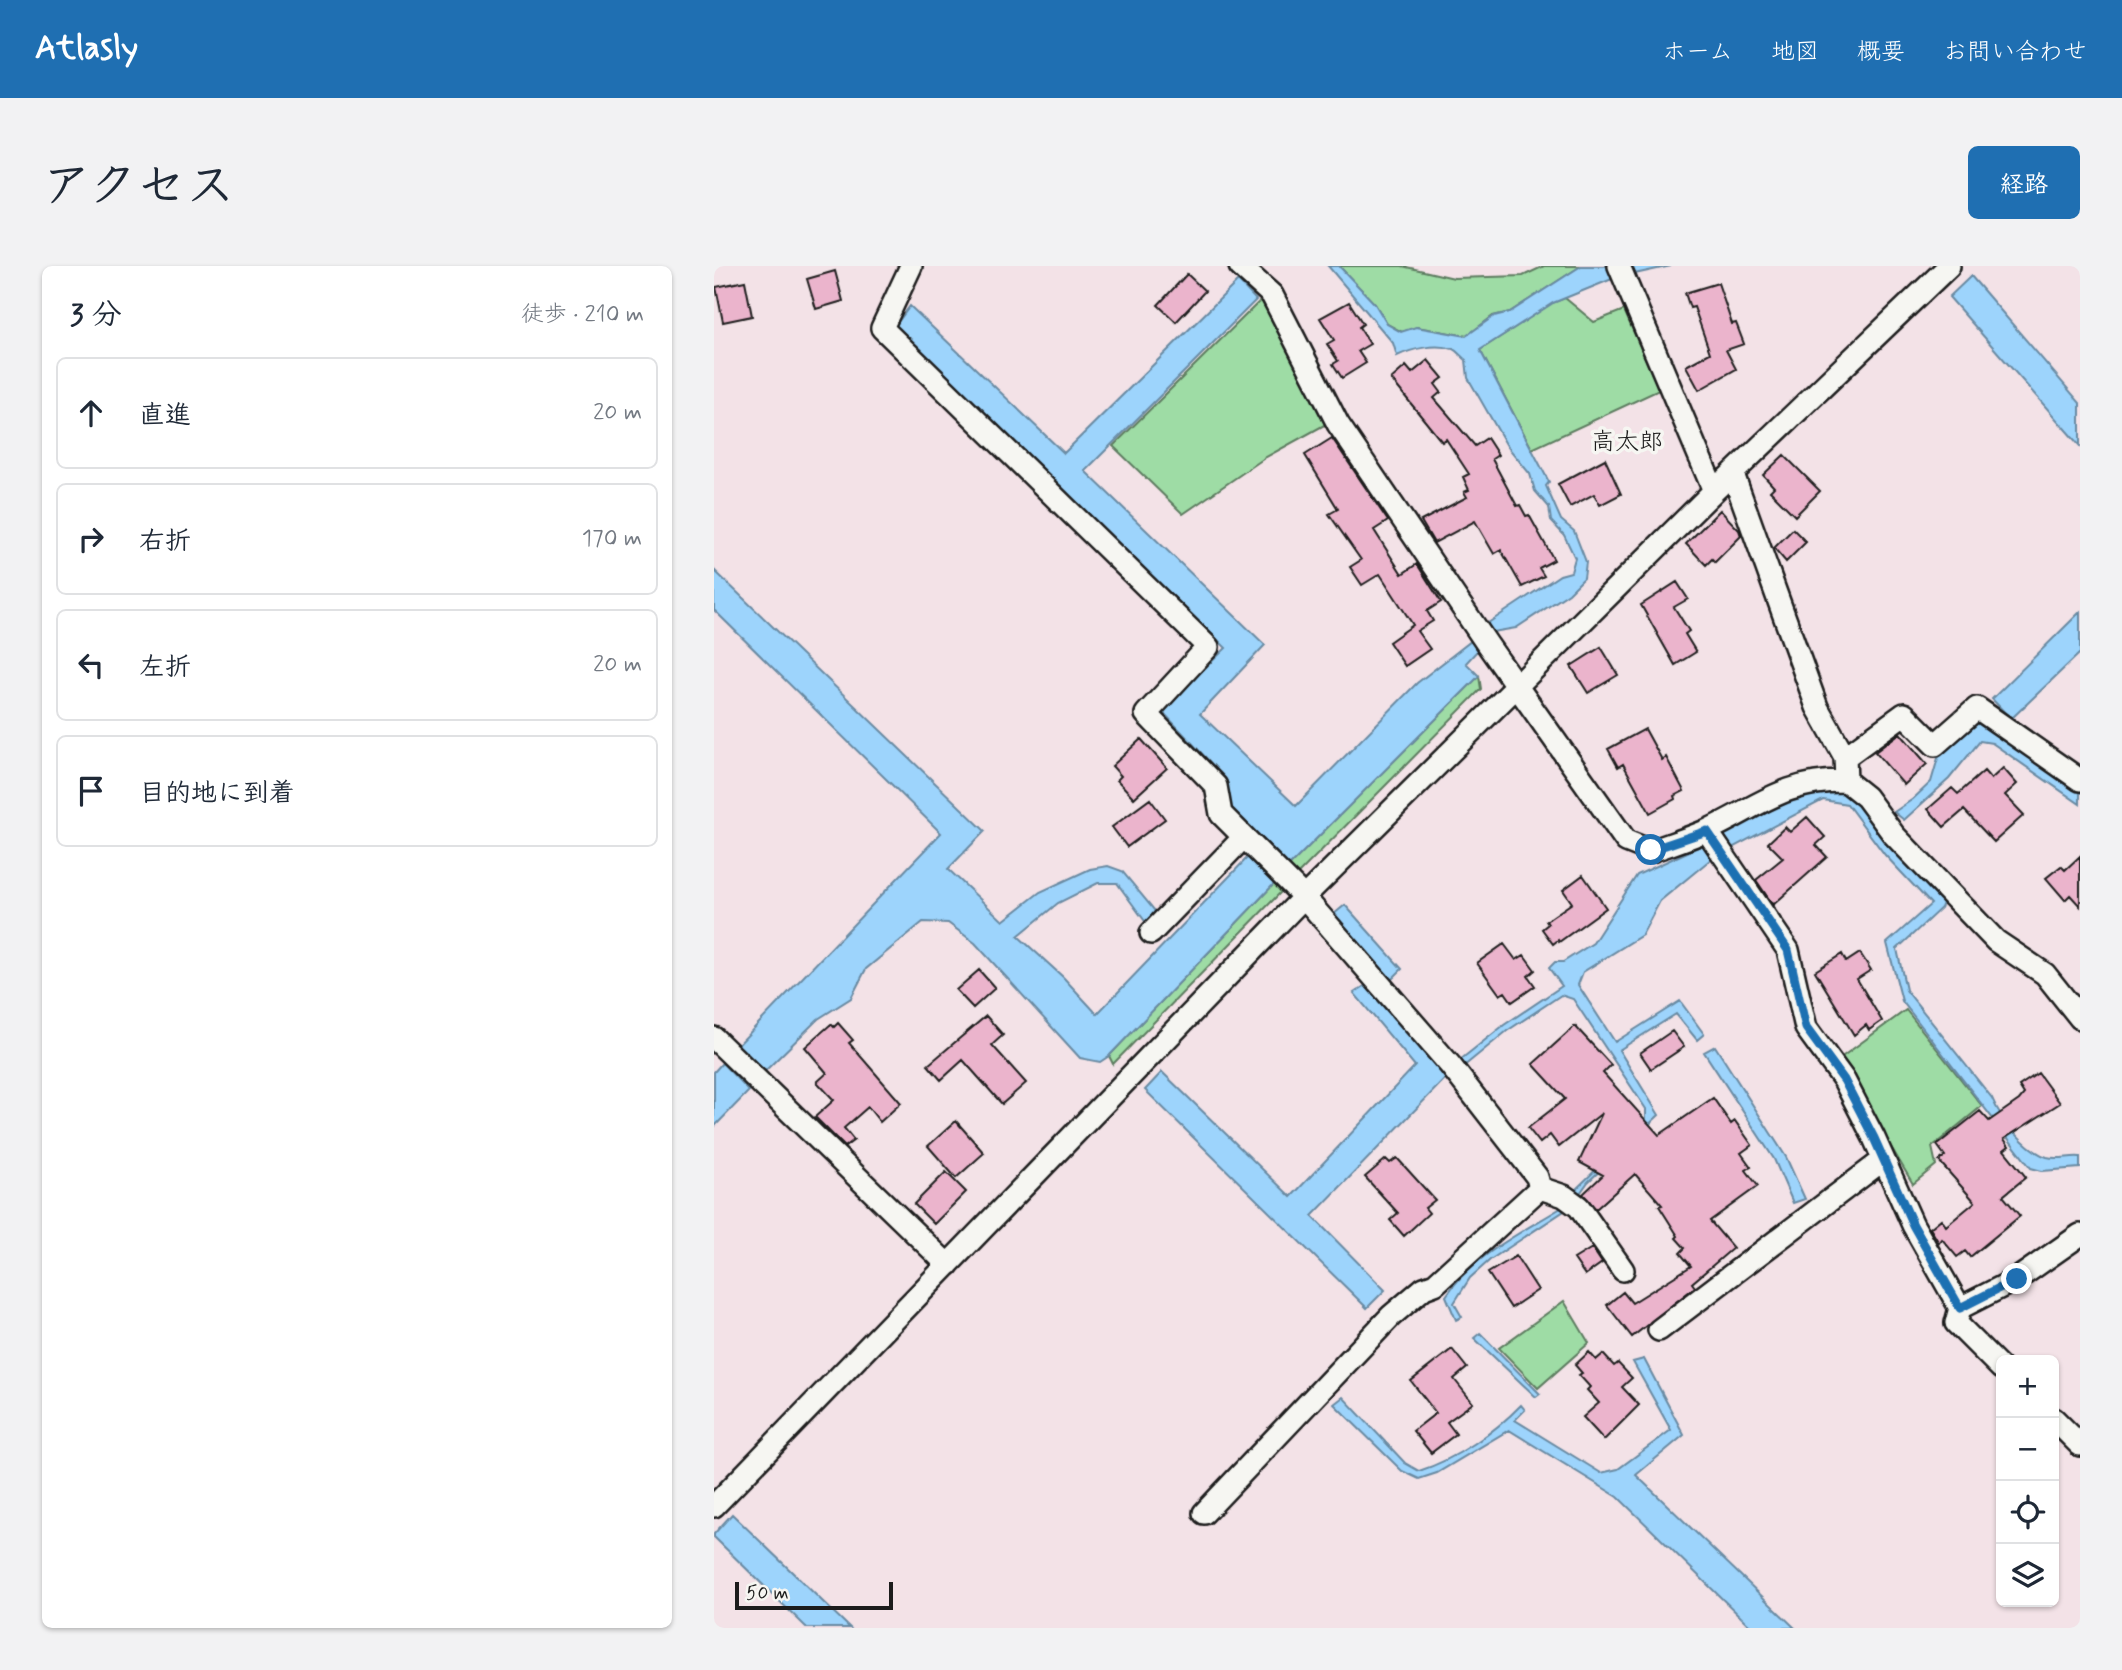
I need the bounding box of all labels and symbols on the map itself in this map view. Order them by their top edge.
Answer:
district label: 高太郎 [1591,427,1663,458]
route start [1635,834,1666,865]
route end [2001,1263,2032,1294]
scale bar [735,1579,892,1611]

